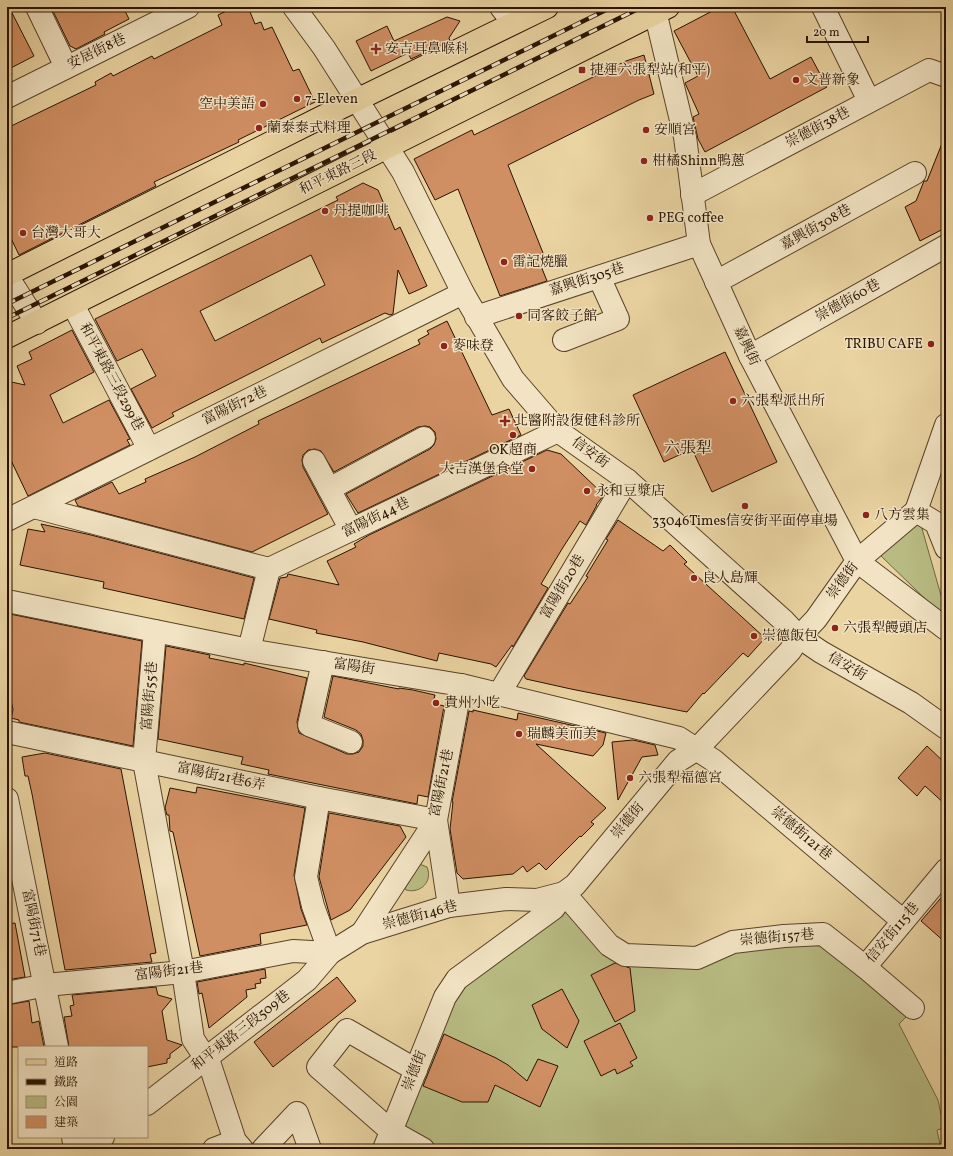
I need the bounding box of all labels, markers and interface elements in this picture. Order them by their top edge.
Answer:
scale bar [807,18,868,44]
text: 20 m [813,25,840,41]
street label: 安居街8巷 [64,30,130,74]
place label: 安吉耳鼻喉科 [385,40,469,59]
marker: 安吉耳鼻喉科 [370,43,382,55]
place label: 捷運六張犁站(和平) [590,61,710,80]
marker: 捷運六張犁站(和平) [577,65,587,75]
place label: 文普新象 [804,71,860,90]
marker: 文普新象 [791,75,801,85]
place label: 7-Eleven [305,90,358,109]
marker: 7-Eleven [292,94,302,104]
place label: 空中美語 [199,95,255,114]
marker: 空中美語 [258,99,268,109]
street label: 崇德街38巷 [783,103,853,153]
place label: 蘭泰泰式料理 [267,119,351,138]
place label: 安順宮 [654,121,696,140]
marker: 蘭泰泰式料理 [254,123,264,133]
marker: 安順宮 [641,125,651,135]
street label: 和平東路三段 [296,146,380,200]
place label: 柑橘Shinn鴨蔥 [652,152,745,171]
marker: 柑橘Shinn鴨蔥 [639,156,649,166]
street label: 嘉興街308巷 [777,201,855,255]
place label: 丹提咖啡 [333,202,389,221]
marker: 丹提咖啡 [320,206,330,216]
place label: PEG coffee [658,209,724,228]
marker: PEG coffee [645,213,655,223]
place label: 台灣大哥大 [31,224,101,243]
marker: 台灣大哥大 [18,228,28,238]
place label: 雷記燒臘 [512,253,568,272]
marker: 雷記燒臘 [499,257,509,267]
street label: 嘉興街305巷 [547,259,627,301]
street label: 崇德街60巷 [812,275,884,327]
place label: 同客餃子館 [527,307,597,326]
marker: 同客餃子館 [514,311,524,321]
street label: 和平東路三段299巷 [74,320,148,434]
street label: 嘉興街 [729,323,763,369]
place label: TRIBU CAFE [845,335,923,354]
place label: 麥味登 [452,337,494,356]
marker: TRIBU CAFE [926,339,936,349]
marker: 麥味登 [439,341,449,351]
street label: 富陽街72巷 [199,382,271,430]
place label: 六張犁派出所 [741,392,825,411]
marker: 六張犁派出所 [728,396,738,406]
place label: 北醫附設復健科診所 [514,412,640,431]
marker: 北醫附設復健科診所 [499,415,511,427]
marker: OK超商 [508,430,518,440]
street label: 信安街 [567,433,613,473]
district label: 六張犁 [664,438,712,460]
place label: OK超商 [489,441,537,460]
place label: 大吉漢堡食堂 [440,460,524,479]
marker: 大吉漢堡食堂 [527,464,537,474]
place label: 永和豆漿店 [595,482,665,501]
marker: 永和豆漿店 [582,486,592,496]
street label: 富陽街44巷 [339,494,413,542]
marker: 33046Times信安街平面停車場 [740,501,750,511]
place label: 八方雲集 [874,506,930,525]
marker: 八方雲集 [861,510,871,520]
place label: 33046Times信安街平面停車場 [652,512,838,531]
street label: 富陽街20巷 [536,551,590,623]
street label: 崇德街 [823,559,863,603]
place label: 良人島輝 [702,569,758,588]
marker: 良人島輝 [689,573,699,583]
place label: 六張犁饅頭店 [843,619,927,638]
marker: 六張犁饅頭店 [830,623,840,633]
place label: 崇德飯包 [762,627,818,646]
marker: 崇德飯包 [749,631,759,641]
street label: 信安街 [824,648,870,686]
street label: 富陽街 [332,654,376,680]
street label: 富陽街55巷 [138,661,162,731]
place label: 貴州小吃 [444,694,500,713]
marker: 貴州小吃 [431,698,441,708]
place label: 瑞麟美而美 [527,725,597,744]
marker: 瑞麟美而美 [514,729,524,739]
street label: 富陽街21巷 [426,747,458,819]
street label: 富陽街21巷6弄 [175,758,267,796]
place label: 六張犁福德宮 [638,769,722,788]
marker: 六張犁福德宮 [625,773,635,783]
street label: 崇德街 [607,799,649,843]
street label: 崇德街121巷 [766,803,836,865]
street label: 富陽街71巷 [17,888,49,958]
street label: 崇德街146巷 [380,897,460,935]
street label: 信安街115巷 [862,899,924,967]
street label: 崇德街157巷 [739,925,815,951]
street label: 富陽街21巷 [134,958,204,986]
street label: 和平東路三段509巷 [188,986,294,1076]
legend [18,1046,148,1138]
street label: 崇德街 [398,1048,432,1094]
text: 道路 [54,1055,78,1071]
text: 鐵路 [54,1075,78,1091]
text: 公園 [54,1095,78,1111]
text: 建築 [54,1115,78,1131]

